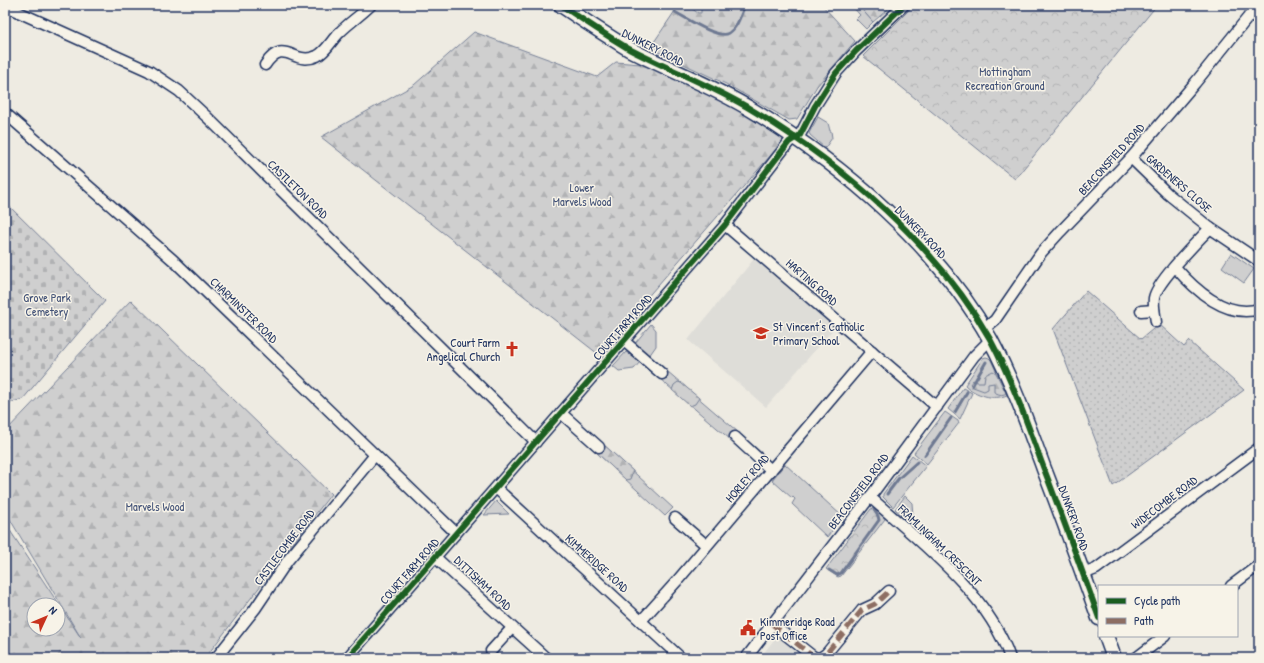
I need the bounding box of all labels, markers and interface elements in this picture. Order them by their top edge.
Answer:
street label: DUNKERY ROAD [619,24,687,70]
park label: Mottingham Recreation Ground [966,63,1045,94]
street label: BEACONSFIELD ROAD [1074,119,1148,199]
street label: GARDENERS CLOSE [1142,150,1216,217]
street label: CASTLETON ROAD [264,156,332,223]
park label: Lower Marvels Wood [553,179,611,210]
street label: DUNKERY ROAD [891,202,951,262]
street label: HARTING ROAD [782,255,842,310]
street label: CHARMINSTER ROAD [206,273,282,347]
park label: Grove Park Cemetery [23,289,71,320]
street label: COURT FARM ROAD [588,290,656,364]
place label: St Vincent's Catholic Primary School [773,318,865,349]
school or university icon: St Vincent's Catholic Primary School [752,324,770,342]
place label: Court Farm Angelical Church [427,334,500,365]
church icon: Court Farm Angelical Church [503,340,521,358]
street label: BEACONSFIELD ROAD [824,449,893,533]
street label: HORLEY ROAD [721,450,773,506]
street label: WIDECOMBE ROAD [1127,471,1201,533]
street label: DUNKERY ROAD [1054,483,1094,553]
park label: Marvels Wood [126,498,184,515]
street label: FRAMLINGHAM CRESCENT [894,500,986,590]
street label: CASTLECOMBE ROAD [250,505,319,589]
street label: KIMMERIDGE ROAD [562,530,633,596]
street label: COURT FARM ROAD [375,534,443,608]
street label: DITTISHAM ROAD [450,552,516,614]
legend [1098,585,1238,637]
text: Cycle path [1134,592,1180,609]
north arrow [26,597,66,637]
text: N [46,603,60,617]
text: Path [1134,612,1154,629]
place label: Kimmeridge Road Post Office [760,613,835,644]
public building icon: Kimmeridge Road Post Office [739,619,757,637]

